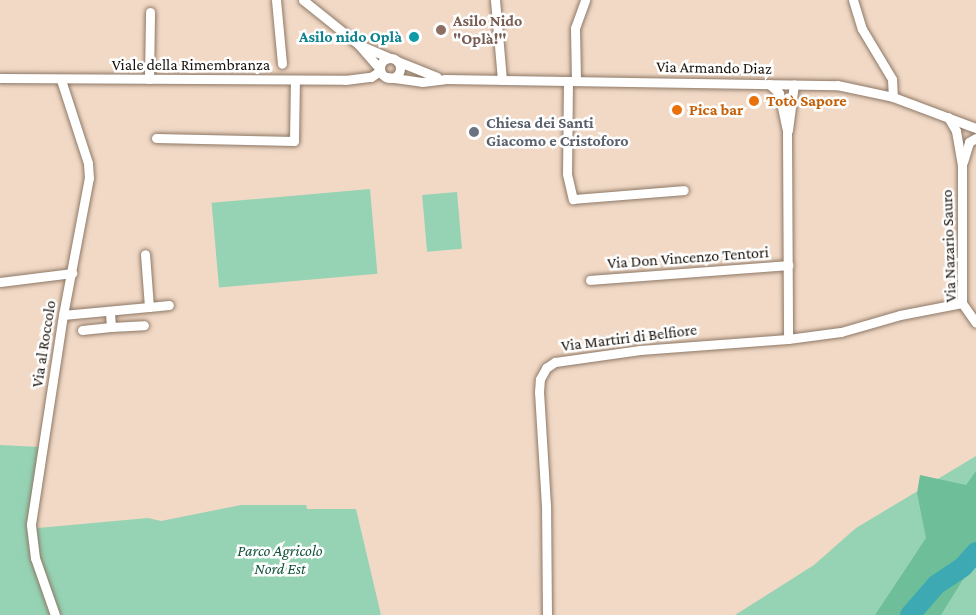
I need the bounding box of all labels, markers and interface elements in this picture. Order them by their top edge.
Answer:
place label: Asilo Nido "Oplà!" [453,11,522,49]
marker: Asilo Nido "Oplà!" [434,23,448,37]
place label: Asilo nido Oplà [299,27,402,47]
marker: Asilo nido Oplà [407,30,421,44]
street label: Viale della Rimembranza [112,55,270,75]
street label: Via Armando Diaz [656,57,772,79]
place label: Totò Sapore [766,91,847,111]
marker: Totò Sapore [747,94,761,108]
place label: Pica bar [689,100,743,120]
marker: Pica bar [670,103,684,117]
place label: Chiesa dei Santi Giacomo e Cristoforo [486,113,629,151]
marker: Chiesa dei Santi Giacomo e Cristoforo [467,125,481,139]
street label: Via Nazario Sauro [937,189,961,303]
street label: Via Don Vincenzo Tentori [607,243,769,273]
street label: Via al Roccolo [28,299,60,389]
street label: Via Martiri di Belfiore [560,320,698,356]
park label: Parco Agricolo Nord Est [237,541,323,579]

